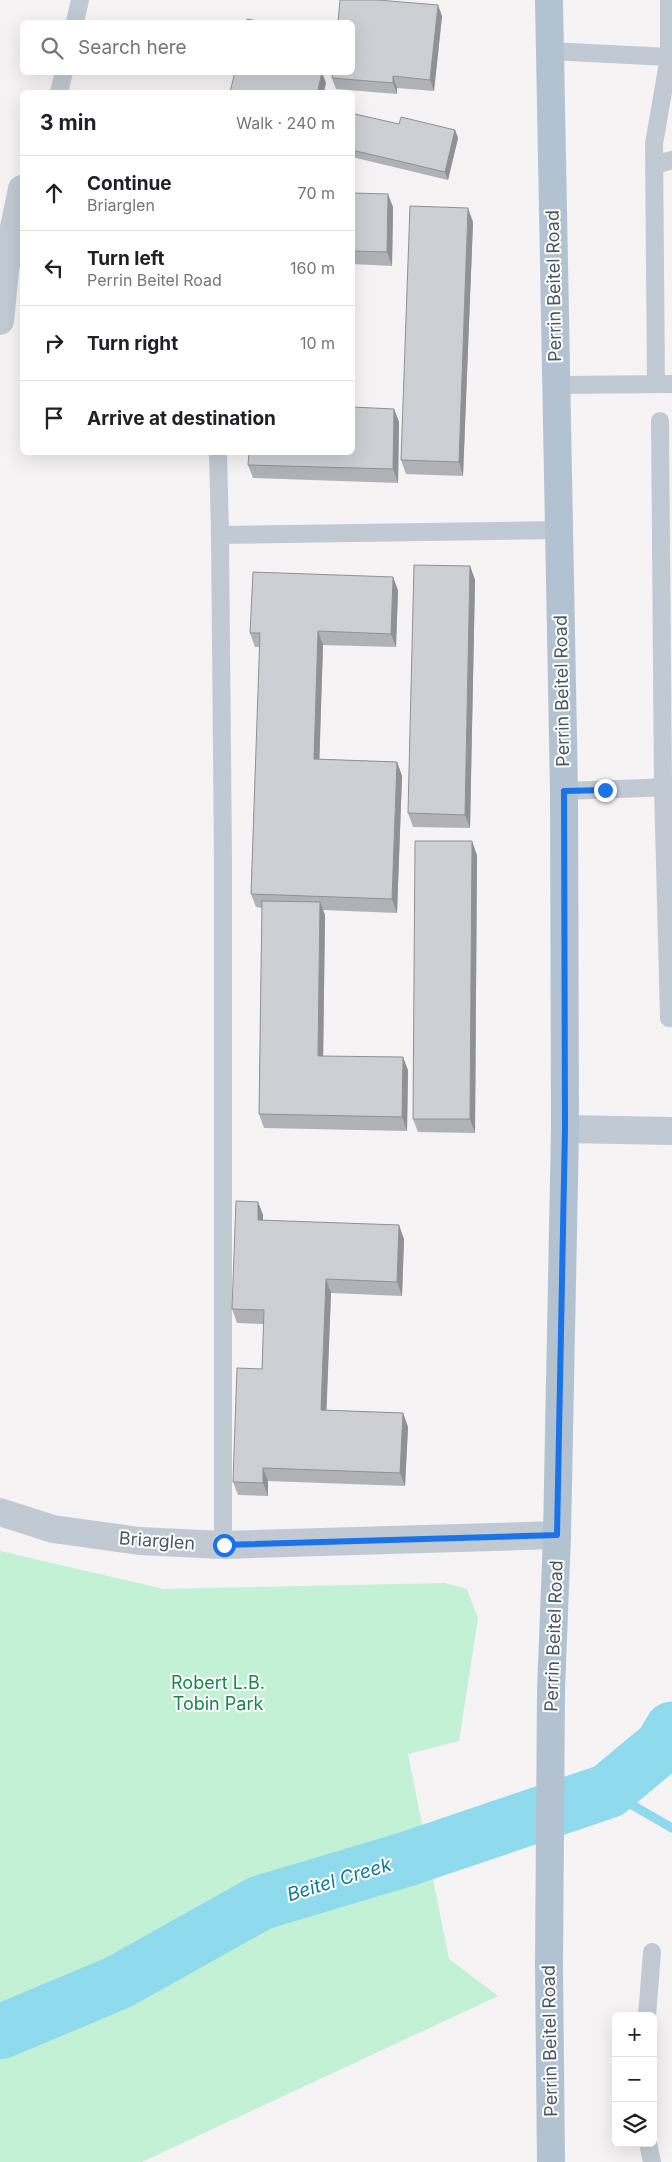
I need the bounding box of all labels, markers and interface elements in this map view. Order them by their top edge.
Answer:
search box [20,20,355,75]
icon: search [38,34,66,62]
text: Search here [78,36,187,59]
text: 3 min [40,110,96,135]
text: Walk · 240 m [236,113,335,133]
text: Continue [87,172,172,195]
icon: ahead [40,179,68,207]
text: 70 m [298,183,335,203]
text: Briarglen [87,195,155,215]
street label: Perrin Beitel Road [542,210,565,362]
text: Turn left [87,247,165,270]
icon: left [40,254,68,282]
text: 160 m [290,258,335,278]
text: Perrin Beitel Road [87,270,222,290]
icon: right [40,329,68,357]
text: Turn right [87,332,178,355]
text: 10 m [300,333,335,353]
icon: arrive [40,404,68,432]
text: Arrive at destination [87,407,276,430]
street label: Perrin Beitel Road [550,615,573,767]
route end [594,779,617,802]
street label: Briarglen [118,1527,196,1554]
route start [213,1534,236,1557]
street label: Perrin Beitel Road [540,1560,567,1712]
park label: Robert L.B. Tobin Park [171,1672,265,1714]
water label: Beitel Creek [284,1853,395,1906]
street label: Perrin Beitel Road [538,1965,561,2117]
map controls [612,2012,657,2147]
button: + [612,2012,657,2057]
button: − [612,2057,657,2102]
button: layers [612,2102,657,2147]

